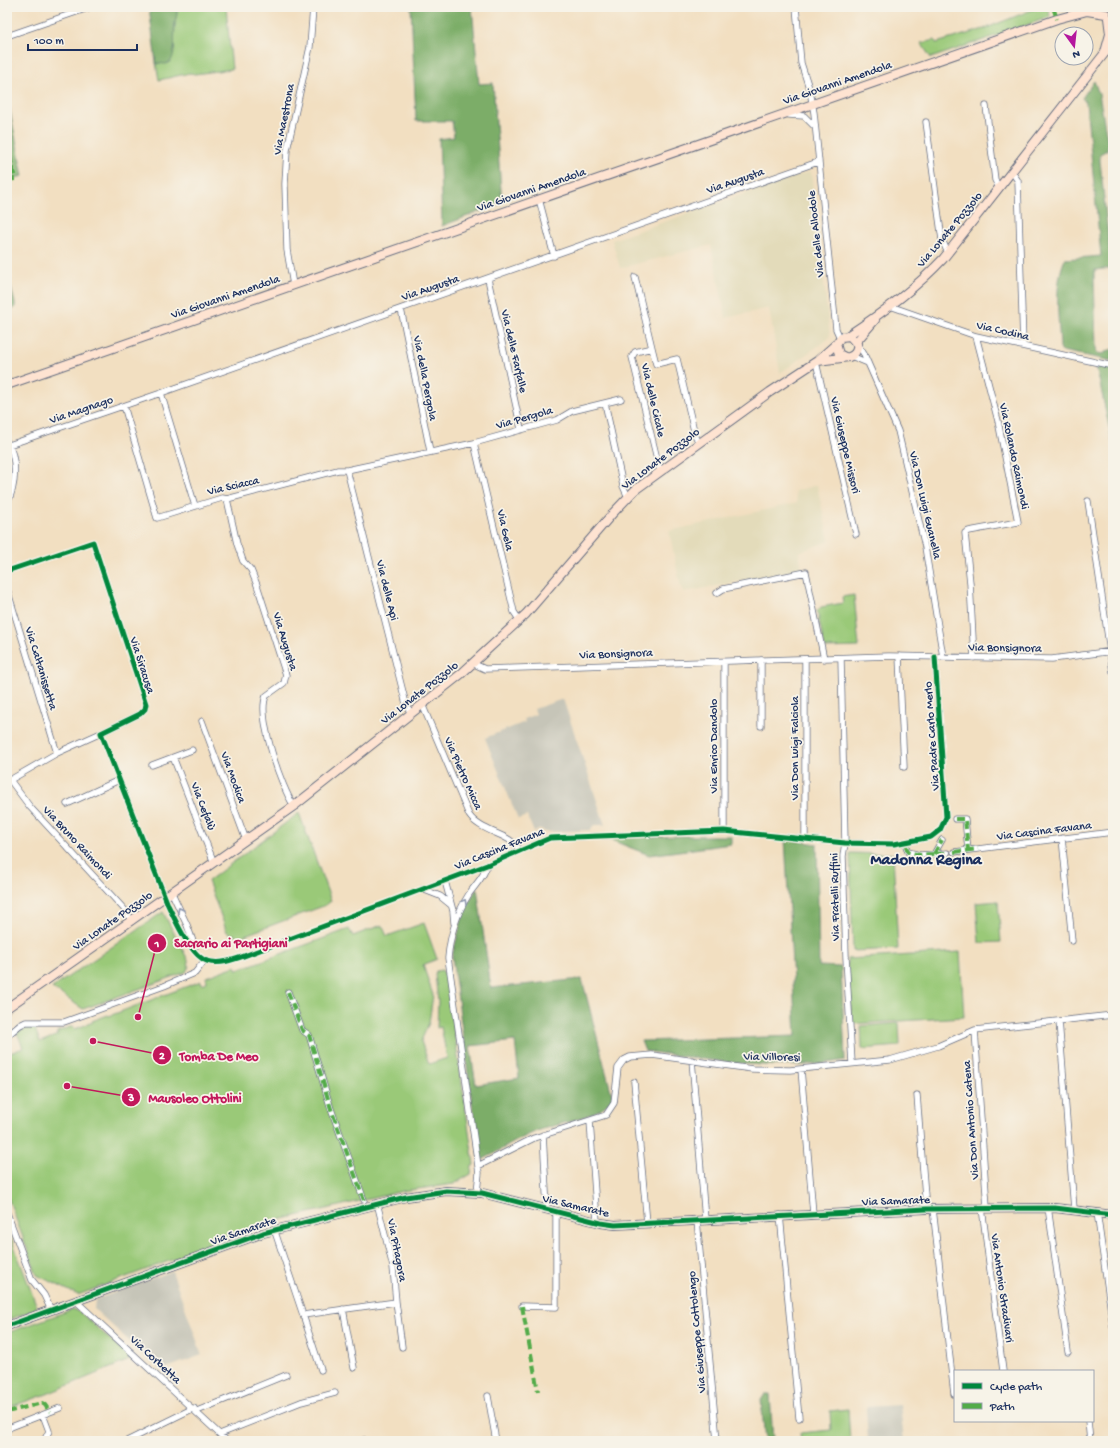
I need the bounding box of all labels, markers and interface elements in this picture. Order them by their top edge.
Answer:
scale bar [28,26,137,52]
north arrow [1054,26,1094,66]
text: 100 m [33,35,64,49]
text: N [1071,47,1081,60]
street label: Via Giovanni Amendola [781,59,894,109]
street label: Via Maestrona [271,82,299,157]
street label: Via Augusta [704,165,767,199]
street label: Via Giovanni Amendola [475,166,588,216]
street label: Via delle Allodole [805,189,829,279]
street label: Via Lonate Pozzolo [914,190,986,272]
street label: Via Augusta [399,272,462,306]
street label: Via Giovanni Amendola [169,273,282,323]
street label: Via delle Farfalle [496,307,530,395]
street label: Via Codina [974,319,1031,345]
street label: Via della Pergola [409,334,439,422]
street label: Via delle Cicale [637,361,667,439]
street label: Via Magnago [47,394,115,429]
street label: Via Giuseppe Missori [826,395,862,496]
street label: Via Rolando Raimondi [995,401,1031,511]
street label: Via Pergola [494,404,555,434]
street label: Via Lonate Pozzolo [619,426,703,494]
street label: Via Don Luigi Guanella [905,449,943,561]
street label: Via Sciacca [205,474,261,500]
street label: Via Gela [492,508,516,553]
street label: Via delle Api [372,558,400,623]
street label: Via Augusta [268,610,300,673]
street label: Via Caltanissetta [21,624,59,712]
street label: Via Siracusa [125,635,157,696]
street label: Via Bonsignora [967,641,1042,657]
street label: Via Bonsignora [578,647,653,663]
street label: Via Lonate Pozzolo [378,659,462,729]
street label: Via Padre Carlo Merlo [922,681,944,792]
street label: Via Don Luigi Falciola [789,696,803,801]
street label: Via Enrico Dandolo [708,699,722,794]
street label: Via Pietro Micca [439,734,485,813]
street label: Via Modica [216,749,248,806]
street label: Via Cefalù [186,780,218,833]
street label: Via Bruno Raimondi [38,803,114,883]
street label: Via Cascina Favana [995,819,1093,845]
street label: Via Cascina Favana [452,825,547,875]
district label: Madonna Regina [870,852,983,871]
street label: Via Fratelli Ruffini [828,853,844,942]
street label: Via Lonate Pozzolo [70,889,156,955]
one-way arrow [460,899,467,906]
one-way arrow [177,906,185,914]
callout: Sacrario ai Partigiani [147,930,296,955]
text: Sacrario ai Partigiani [174,937,288,952]
text: 1 [154,938,160,952]
callout: Tomba De Meo [152,1043,266,1068]
text: 2 [159,1050,165,1064]
text: Tomba De Meo [179,1050,259,1065]
street label: Via Villoresi [742,1050,801,1066]
street label: Via Don Antonio Catena [961,1060,983,1181]
callout: Mausoleo Ottolini [121,1085,250,1110]
text: 3 [127,1092,134,1106]
text: Mausoleo Ottolini [148,1092,242,1107]
street label: Via Samarate [540,1192,611,1222]
street label: Via Samarate [861,1194,931,1210]
street label: Via Samarate [208,1214,279,1250]
street label: Via Pitagora [383,1217,409,1283]
street label: Via Antonio Stradivari [986,1232,1016,1344]
street label: Via Giuseppe Cottolengo [686,1270,710,1394]
street label: Via Corbetta [125,1333,183,1388]
legend [954,1370,1094,1422]
text: Cycle path [990,1381,1043,1395]
text: Path [989,1401,1015,1415]

